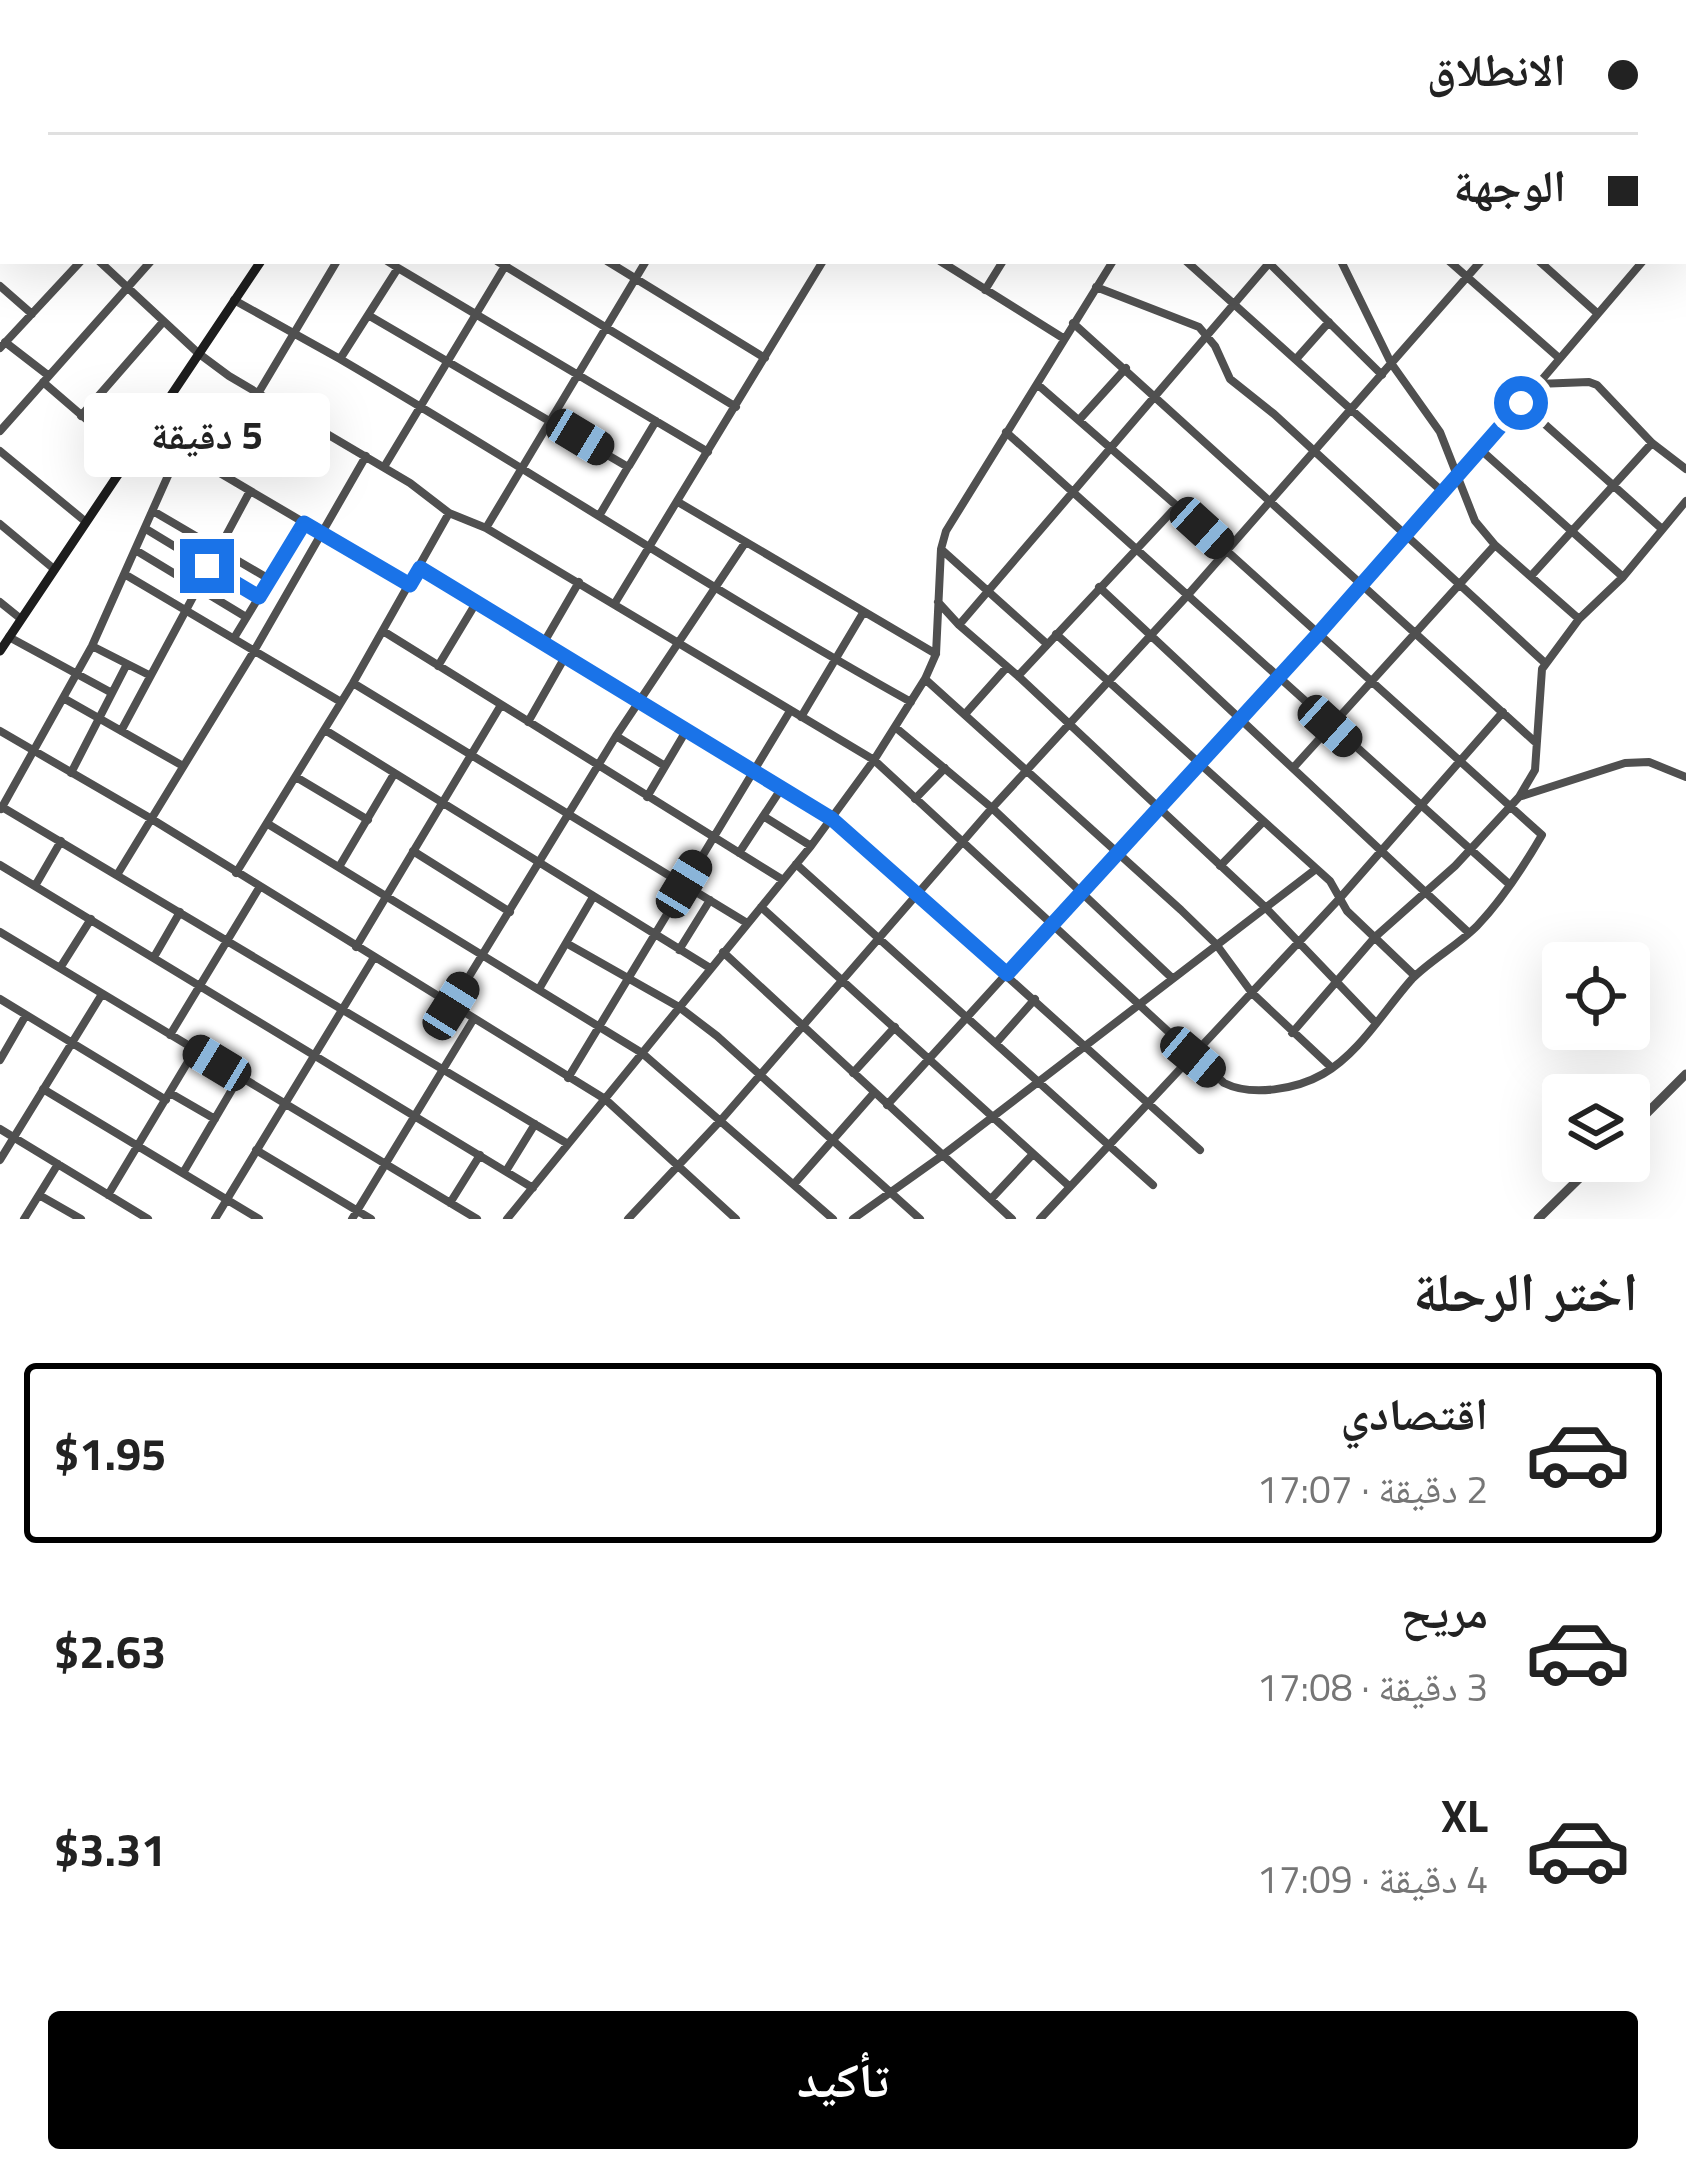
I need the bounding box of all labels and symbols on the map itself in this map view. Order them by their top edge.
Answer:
route start [1494,376,1548,430]
callout: 5 دقيقة [84,392,330,476]
car [540,403,620,471]
car [1163,491,1241,565]
route end [180,539,234,593]
car [1291,689,1369,763]
car [650,844,718,924]
car [417,966,485,1046]
car [1154,1020,1232,1094]
car [177,1029,257,1097]

